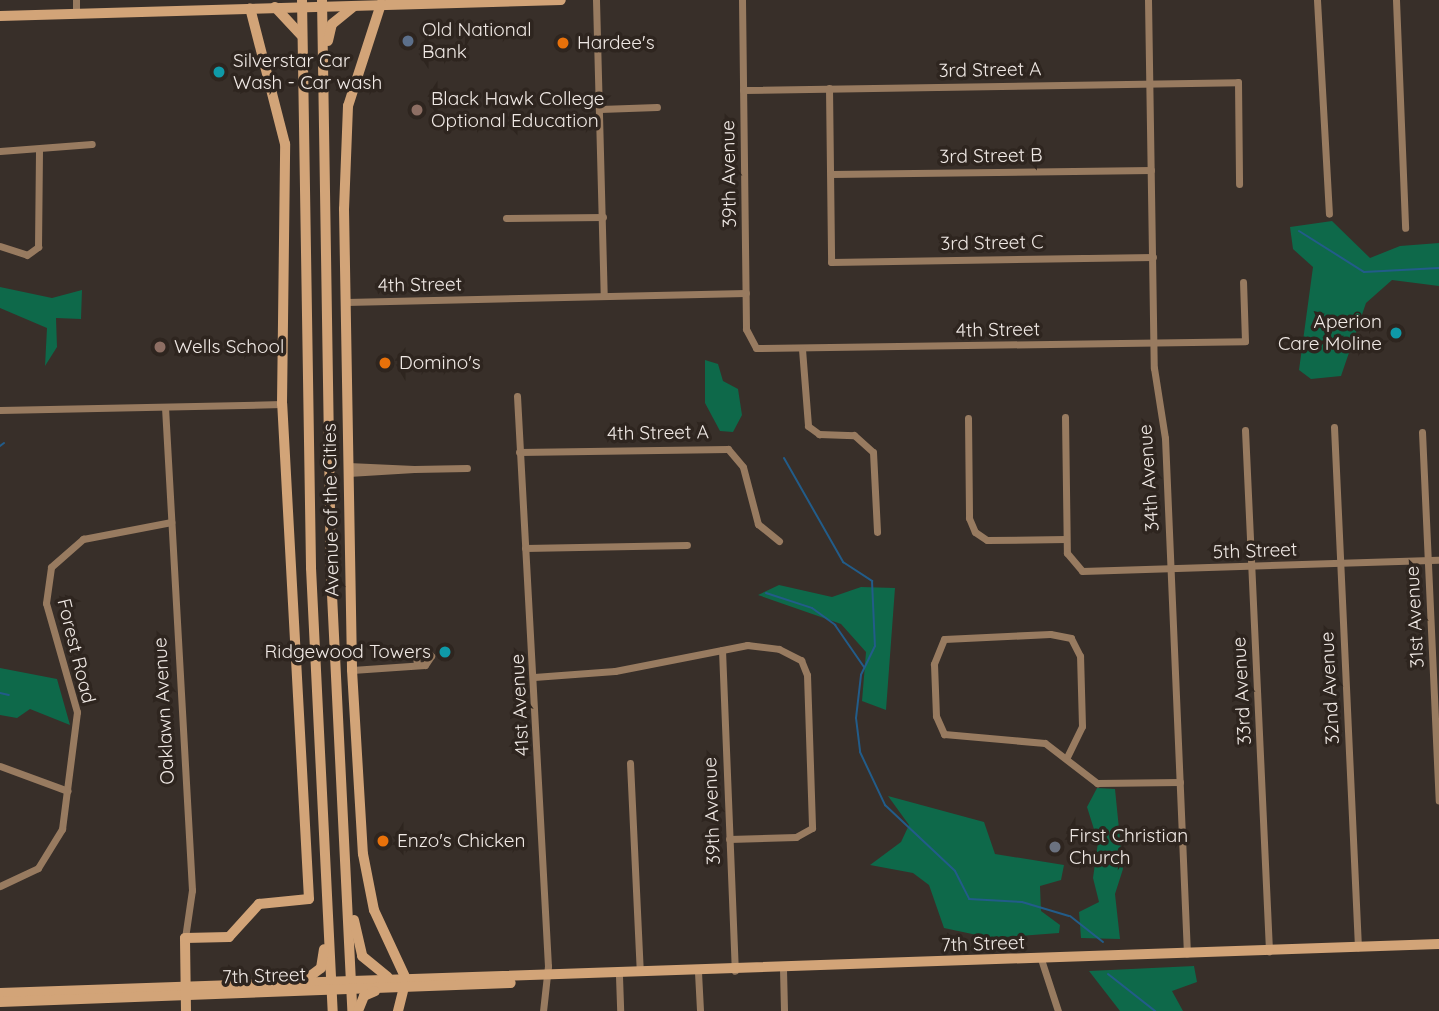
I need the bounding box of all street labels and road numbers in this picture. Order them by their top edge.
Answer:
street label: 3rd Street A [938,58,1042,82]
street label: 39th Avenue [717,120,741,228]
street label: 3rd Street B [939,144,1043,168]
street label: 3rd Street C [940,231,1044,255]
street label: 4th Street [378,273,462,297]
street label: 4th Street [956,318,1040,342]
street label: 4th Street A [607,421,709,445]
street label: Avenue of the Cities [318,423,344,597]
street label: 34th Avenue [1134,424,1164,532]
street label: 5th Street [1212,538,1298,564]
street label: 31st Avenue [1401,565,1429,669]
street label: Forest Road [52,596,100,706]
street label: 32nd Avenue [1316,631,1344,745]
street label: 33rd Avenue [1228,636,1256,746]
street label: Oaklawn Avenue [149,637,179,785]
street label: 41st Avenue [506,653,534,757]
street label: 39th Avenue [699,757,725,865]
street label: 7th Street [941,931,1025,957]
street label: 7th Street [222,963,306,989]

